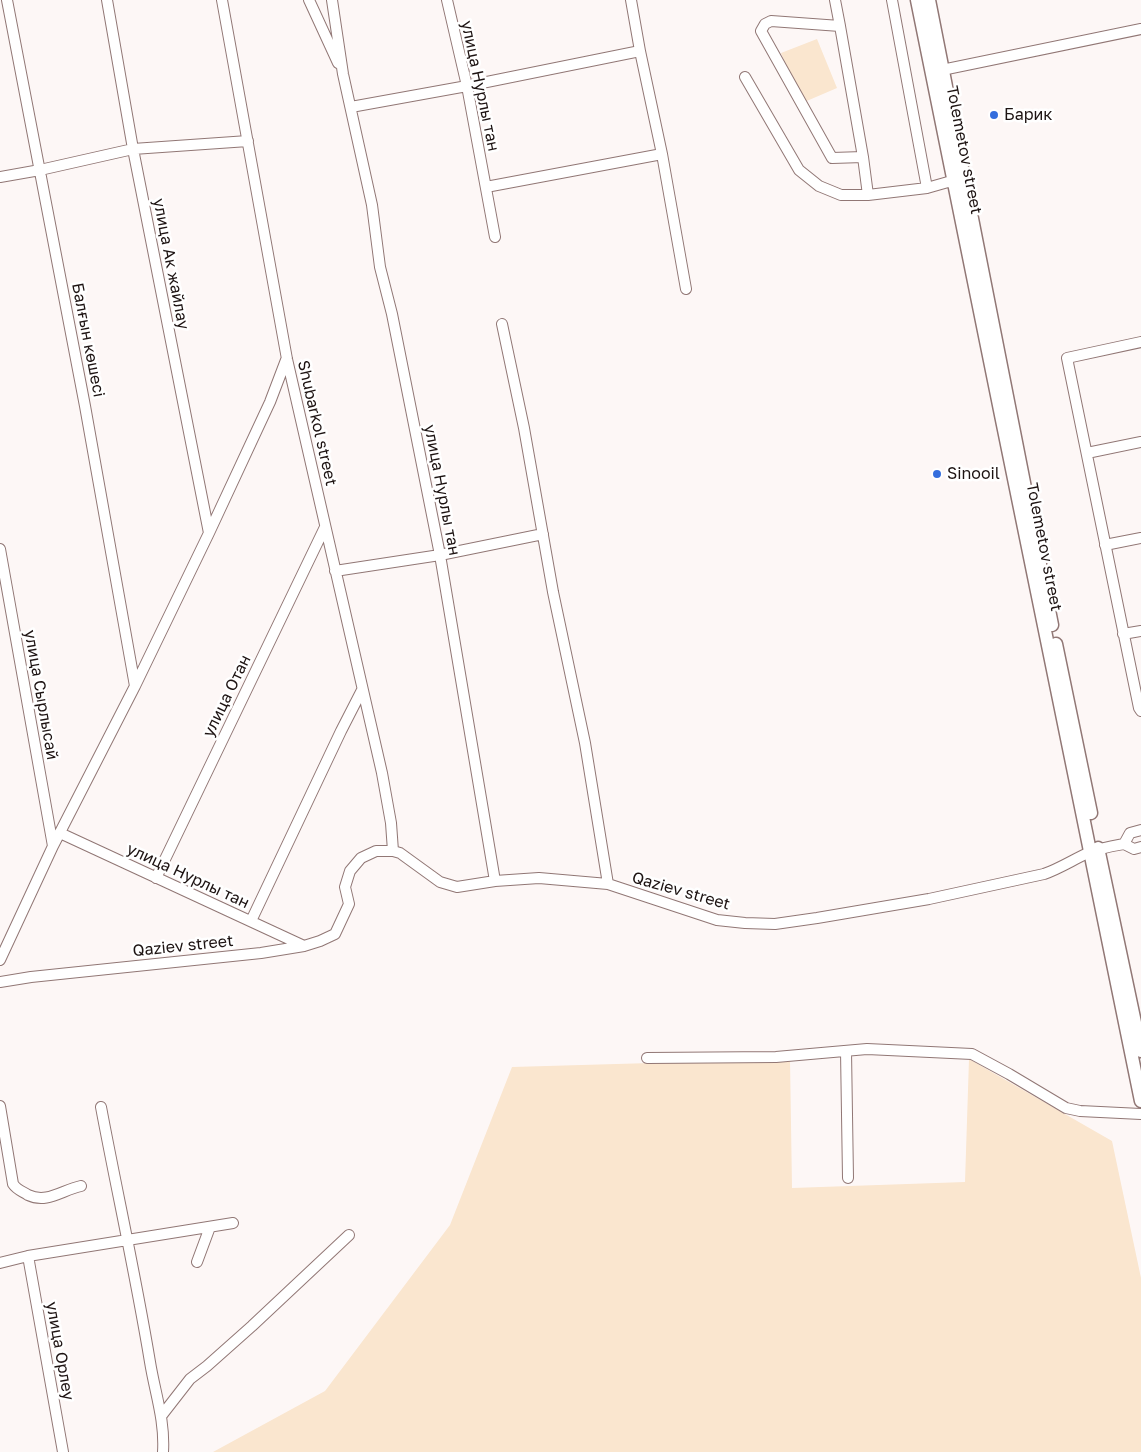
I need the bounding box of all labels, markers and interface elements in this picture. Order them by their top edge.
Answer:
street label: улица Нурлы тан [457,19,503,153]
street label: Tolemetov street [942,84,986,216]
place label: Барик [1004,105,1052,125]
marker: Барик [988,109,1000,121]
street label: улица Ак жайлау [149,197,193,331]
street label: Балғын көшесі [67,281,109,399]
street label: Shubarkol street [293,358,341,488]
street label: улица Нурлы тан [420,423,464,557]
place label: Sinooil [947,464,1000,484]
marker: Sinooil [931,468,943,480]
street label: Tolemetov street [1022,481,1066,613]
street label: улица Сырлысай [20,628,62,762]
street label: улица Отан [199,652,255,740]
street label: улица Нурлы тан [124,839,252,913]
street label: Qaziev street [630,868,732,914]
street label: Qaziev street [132,931,234,961]
street label: улица Орлеу [42,1300,78,1402]

